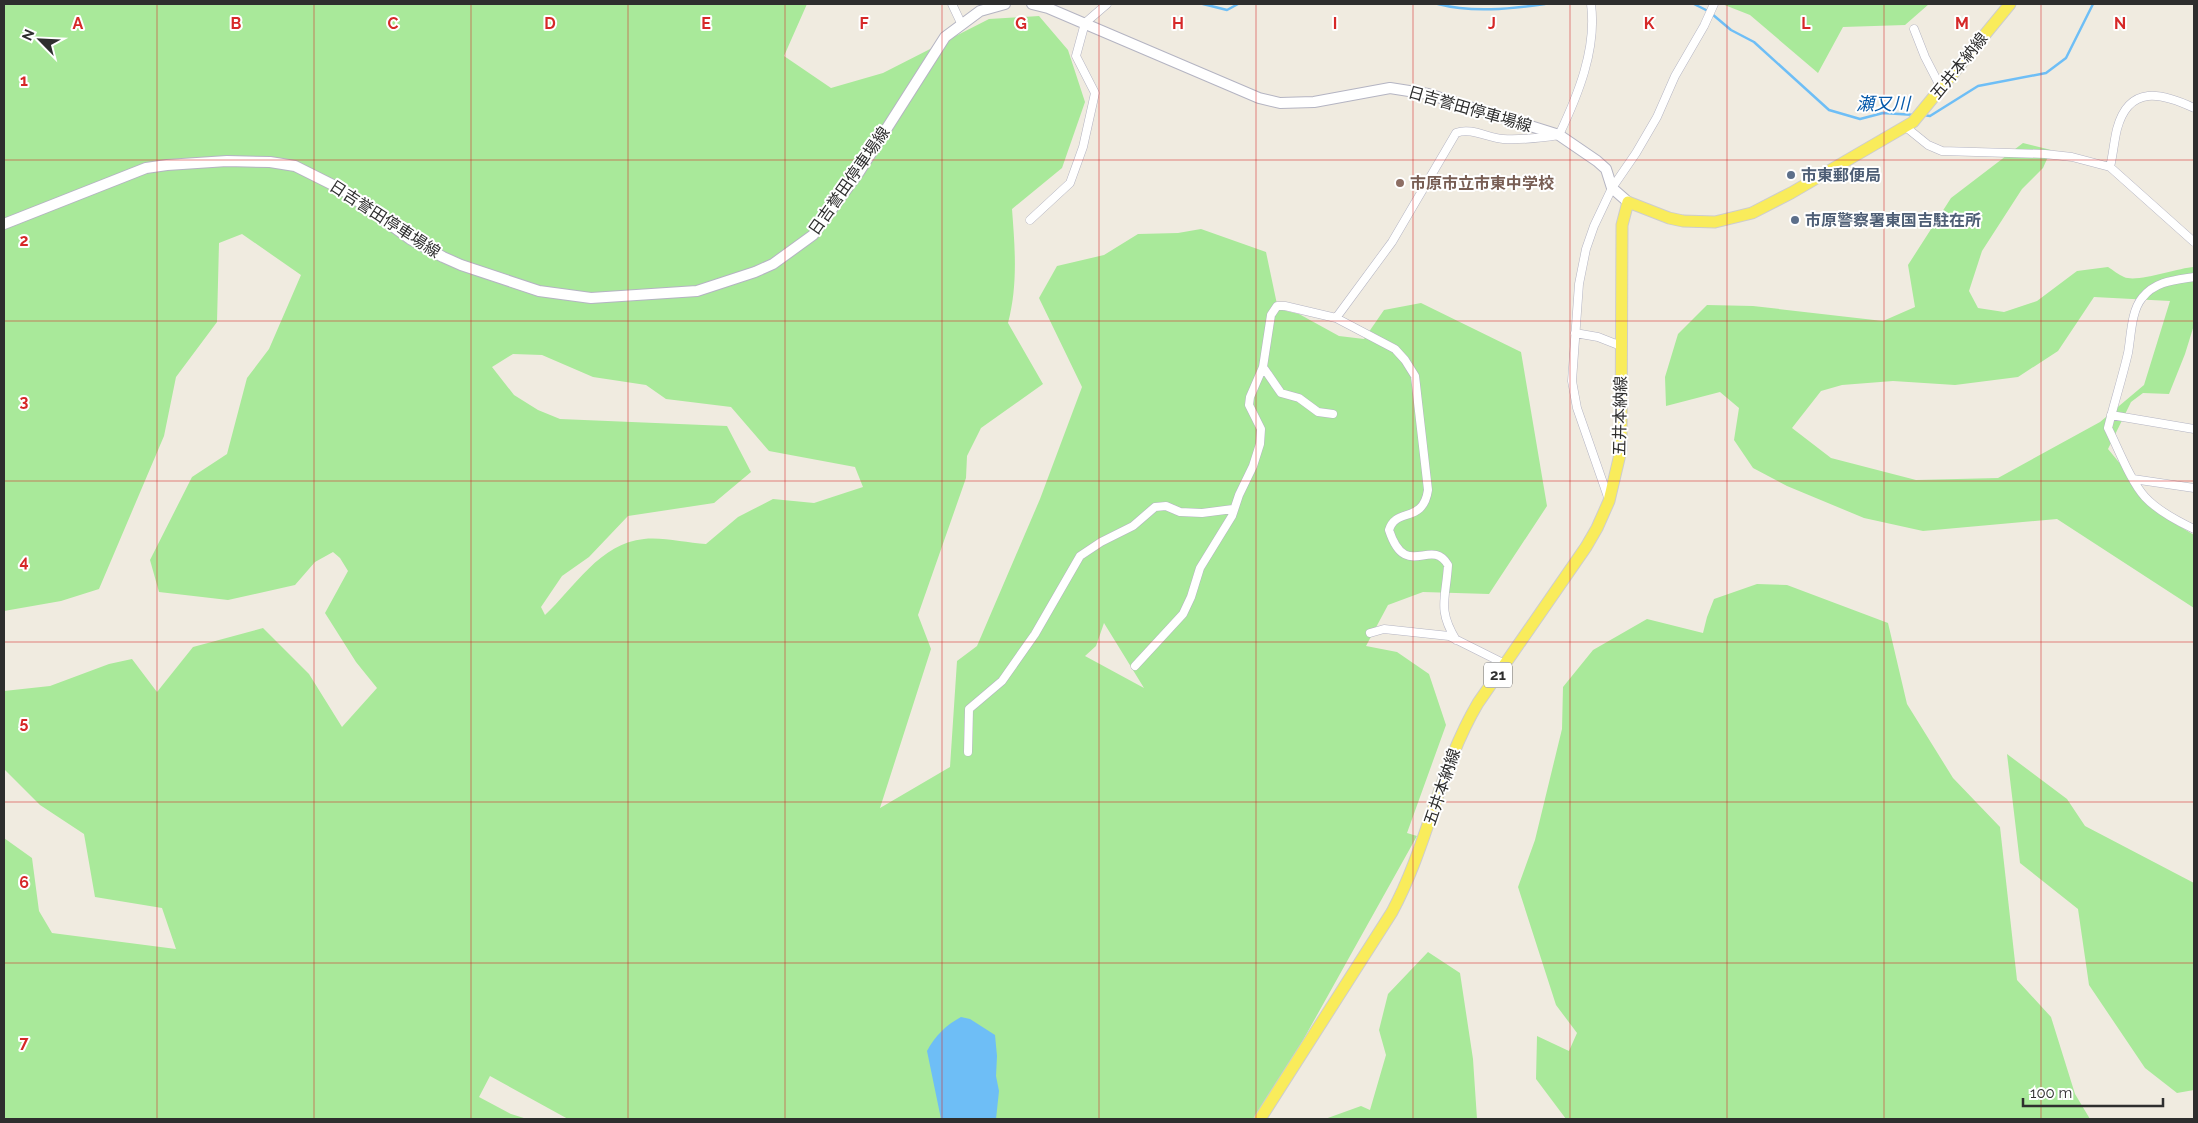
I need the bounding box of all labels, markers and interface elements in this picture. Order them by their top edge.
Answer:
text: A [73,14,84,33]
text: B [231,14,242,33]
text: C [388,14,399,33]
text: D [544,14,556,33]
text: E [701,14,711,33]
text: F [859,14,869,33]
text: G [1015,14,1027,33]
text: H [1172,14,1184,33]
text: I [1333,14,1337,33]
text: J [1488,14,1496,33]
text: K [1644,14,1655,33]
text: L [1801,14,1811,33]
text: M [1955,14,1969,33]
text: N [2114,14,2126,33]
north arrow [15,15,65,65]
text: N [19,27,38,43]
street label: 五井本納線 [1926,29,1992,103]
text: 1 [20,71,28,90]
street label: 日吉誉田停車場線 [1406,82,1534,136]
water label: 瀬又川 [1856,93,1912,114]
street label: 日吉誉田停車場線 [805,123,893,239]
place label: 市東郵便局 [1801,166,1881,185]
marker: 市東郵便局 [1785,169,1797,181]
place label: 市原市立市東中学校 [1410,174,1554,193]
street label: 日吉誉田停車場線 [326,176,444,262]
marker: 市原市立市東中学校 [1394,177,1406,189]
place label: 市原警察署東国吉駐在所 [1805,211,1981,230]
marker: 市原警察署東国吉駐在所 [1789,214,1801,226]
text: 2 [19,231,29,250]
street label: 五井本納線 [1610,376,1630,456]
text: 3 [20,392,29,411]
text: 4 [19,552,29,571]
road number: 21 [1484,662,1512,688]
text: 5 [20,713,29,732]
street label: 五井本納線 [1420,746,1464,828]
text: 6 [19,873,29,892]
text: 7 [20,1033,29,1052]
scale bar [2023,1076,2163,1108]
text: 100 m [2030,1084,2072,1102]

